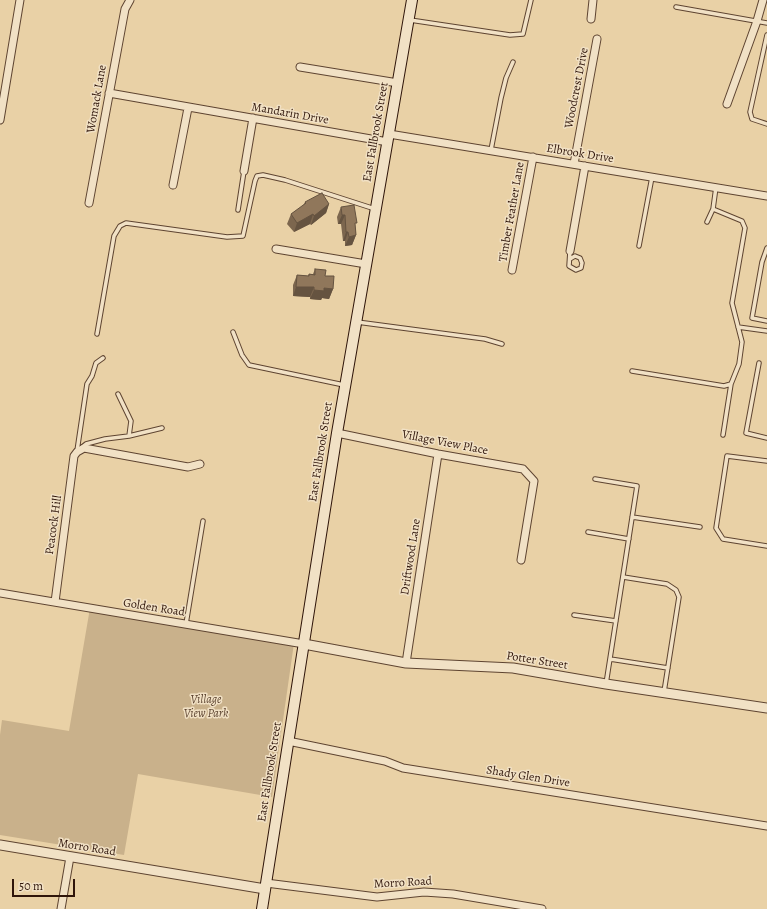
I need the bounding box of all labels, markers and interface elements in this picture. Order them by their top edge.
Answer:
street label: Woodcrest Drive [562,47,592,129]
street label: Womack Lane [84,64,110,134]
street label: East Fallbrook Street [360,81,392,183]
street label: Mandarin Drive [250,100,330,128]
street label: Elbrook Drive [545,142,615,166]
street label: Timber Feather Lane [496,161,528,263]
street label: East Fallbrook Street [306,401,336,503]
street label: Village View Place [401,428,489,458]
street label: Peacock Hill [43,495,65,555]
street label: Driftwood Lane [398,518,424,596]
street label: Golden Road [122,596,186,620]
street label: Potter Street [505,649,569,673]
park label: Village View Park [184,693,228,721]
street label: East Fallbrook Street [255,721,285,823]
street label: Shady Glen Drive [485,763,571,791]
street label: Morro Road [57,836,117,860]
scale bar [14,871,77,897]
street label: Morro Road [374,874,432,892]
text: 50 m [19,878,43,894]

